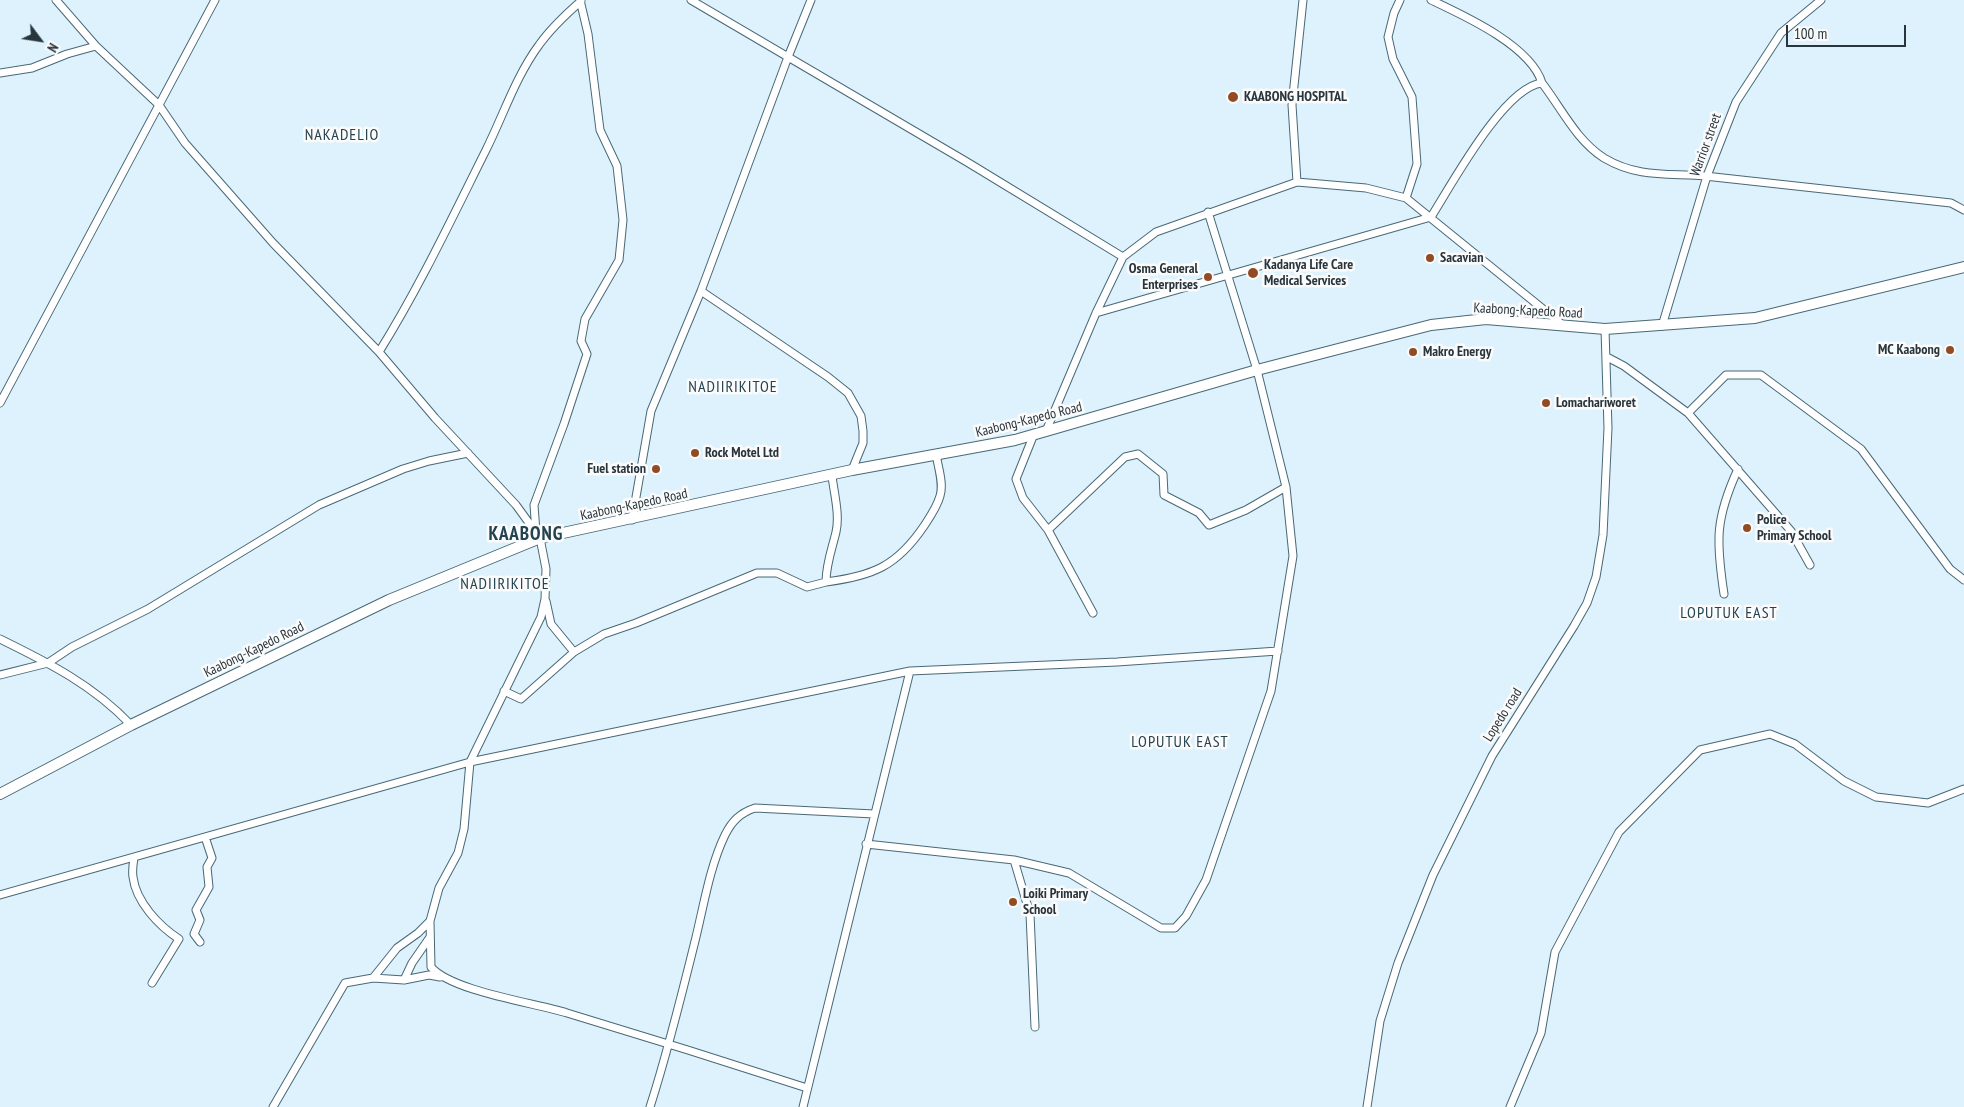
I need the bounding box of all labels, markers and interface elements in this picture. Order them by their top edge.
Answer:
north arrow [15,15,65,65]
scale bar [1789,15,1909,47]
text: 100 m [1794,24,1827,43]
text: N [43,40,63,56]
place label: KAABONG HOSPITAL [1244,89,1347,105]
marker: KAABONG HOSPITAL [1226,90,1240,104]
street label: Warrior street [1687,111,1725,179]
district label: NAKADELIO [304,125,380,145]
place label: Sacavian [1440,250,1483,266]
marker: Sacavian [1424,252,1436,264]
place label: Kadanya Life Care Medical Services [1264,257,1353,290]
place label: Osma General Enterprises [1129,261,1198,294]
marker: Kadanya Life Care Medical Services [1246,266,1260,280]
marker: Osma General Enterprises [1202,271,1214,283]
street label: Kaabong-Kapedo Road [1473,300,1583,322]
place label: MC Kaabong [1878,342,1940,358]
place label: Makro Energy [1423,344,1491,360]
marker: MC Kaabong [1944,344,1956,356]
marker: Makro Energy [1407,346,1419,358]
district label: NADIIRIKITOE [687,377,779,397]
place label: Lomachariworet [1556,395,1636,411]
marker: Lomachariworet [1540,397,1552,409]
street label: Kaabong-Kapedo Road [974,399,1084,441]
place label: Rock Motel Ltd [705,445,779,461]
marker: Rock Motel Ltd [689,447,701,459]
place label: Fuel station [587,461,646,477]
marker: Fuel station [650,463,662,475]
street label: Kaabong-Kapedo Road [579,485,689,525]
place label: Police Primary School [1757,512,1831,544]
marker: Police Primary School [1741,522,1753,534]
district label: KAABONG [488,524,564,546]
district label: NADIIRIKITOE [459,574,551,594]
district label: LOPUTUK EAST [1679,603,1779,623]
street label: Kaabong-Kapedo Road [201,619,307,681]
street label: Lopedo road [1480,685,1526,745]
district label: LOPUTUK EAST [1130,732,1230,752]
place label: Loiki Primary School [1023,886,1088,919]
marker: Loiki Primary School [1007,896,1019,908]

